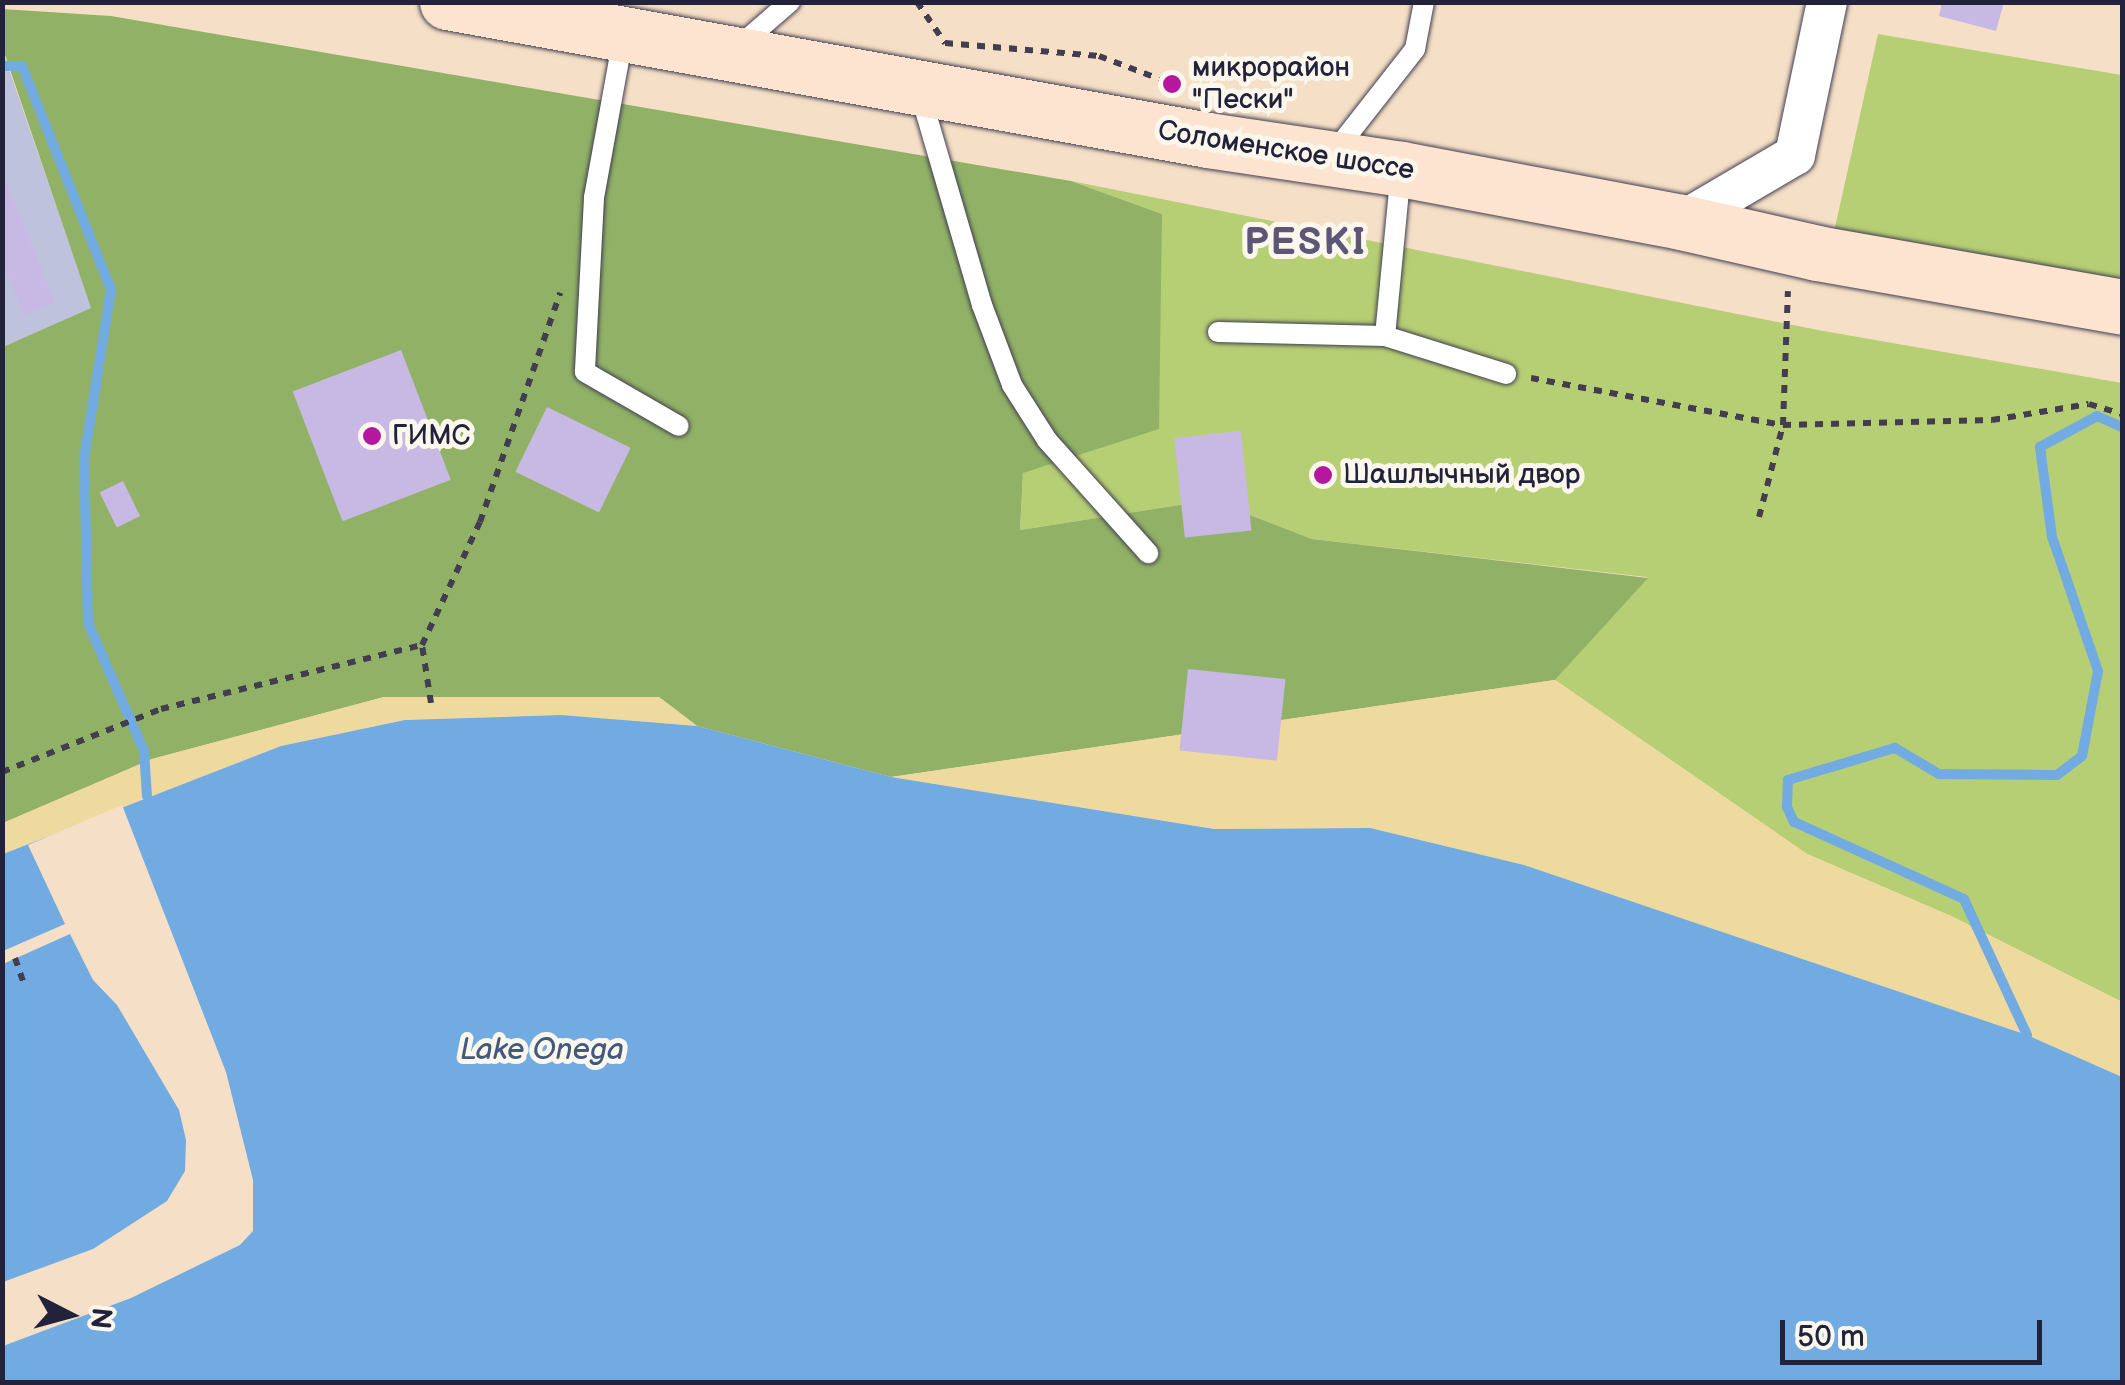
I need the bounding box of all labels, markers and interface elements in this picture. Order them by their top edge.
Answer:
place label: микрорайон "Пески" [1192,51,1350,117]
marker: микрорайон "Пески" [1161,73,1183,95]
street label: Соломенское шоссе [1155,114,1417,188]
district label: PESKI [1245,220,1367,266]
place label: ГИМС [392,419,470,453]
marker: ГИМС [361,425,383,447]
place label: Шашлычный двор [1343,458,1580,492]
marker: Шашлычный двор [1312,464,1334,486]
water label: Lake Onega [460,1032,624,1068]
north arrow [20,1265,120,1365]
scale bar [1785,1300,2048,1362]
text: N [83,1306,118,1330]
text: 50 m [1797,1319,1865,1355]

